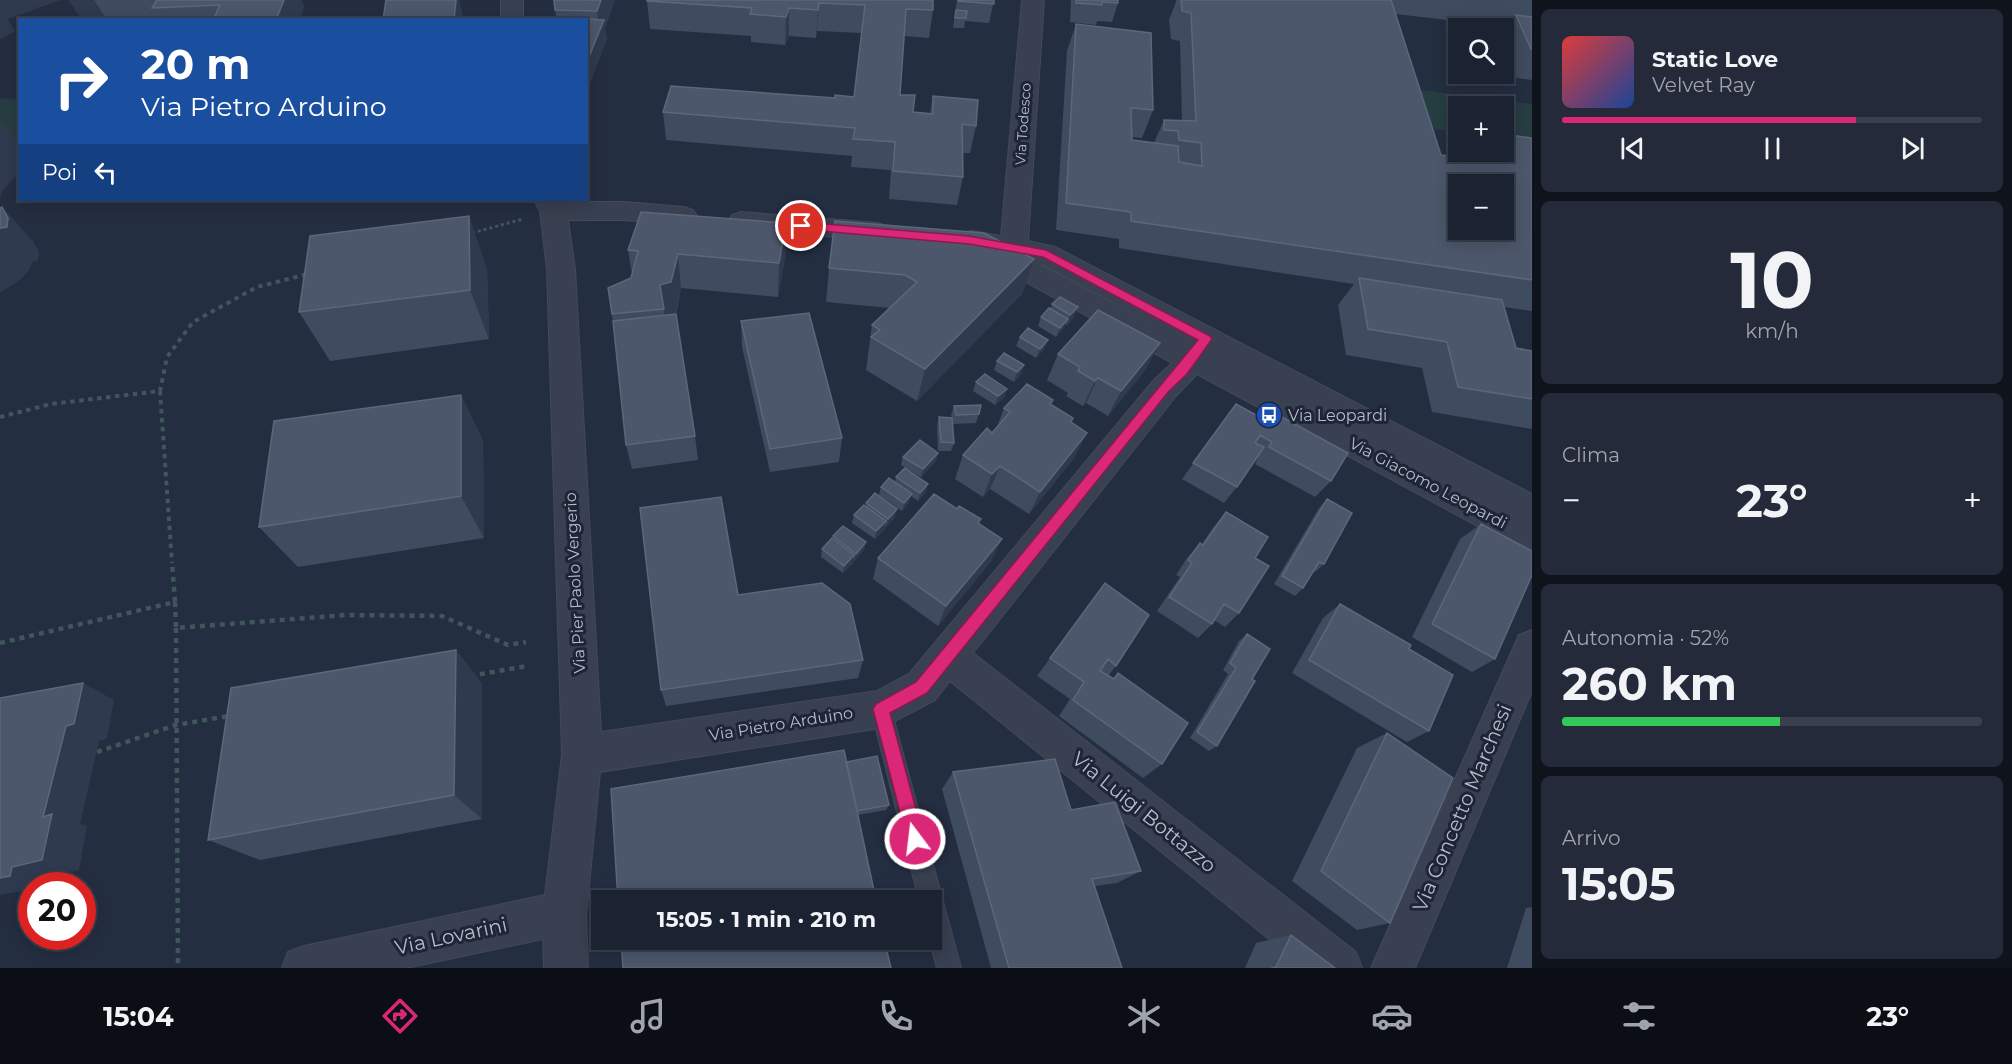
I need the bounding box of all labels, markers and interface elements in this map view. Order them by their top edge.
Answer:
map controls [1448,18,1514,240]
button: search [1448,18,1514,84]
text: 20 m [141,38,250,90]
icon: right [42,42,120,120]
text: Static Love [1652,46,1778,73]
text: Velvet Ray [1652,73,1755,97]
street label: Via Todesco [1011,82,1035,166]
text: Via Pietro Arduino [141,90,387,123]
button: + [1448,96,1514,162]
icon: previous [1616,132,1649,165]
icon: pause [1756,132,1789,165]
icon: next [1896,132,1929,165]
icon: left [89,156,122,189]
text: Poi [42,159,77,186]
button: − [1448,174,1514,240]
pin [775,200,826,251]
icon: arrive [784,209,817,242]
text: 10 [1730,232,1814,328]
text: km/h [1745,319,1799,343]
bus stop icon: Via Leopardi [1254,400,1284,430]
place label: Via Leopardi [1288,406,1387,425]
street label: Via Giacomo Leopardi [1346,433,1510,533]
text: Clima [1562,443,1620,467]
text: 23° [1736,473,1808,528]
text: − [1562,480,1581,520]
text: + [1963,480,1982,520]
street label: Via Pier Paolo Vergerio [561,492,589,674]
text: Autonomia · 52% [1562,626,1729,650]
text: 260 km [1562,656,1737,711]
street label: Via Concetto Marchesi [1407,701,1517,915]
street label: Via Pietro Arduino [708,703,854,745]
street label: Via Luigi Bottazzo [1067,746,1221,878]
position arrow [883,807,947,871]
text: Arrivo [1562,826,1621,850]
text: 15:05 [1562,856,1676,911]
speed limit sign: 20 [18,872,96,950]
text: 15:05 · 1 min · 210 m [657,906,876,933]
street label: Via Lovarini [393,912,509,960]
icon: directions [379,995,421,1037]
icon: music [627,995,669,1037]
icon: phone [875,995,917,1037]
icon: climate [1123,995,1165,1037]
icon: car [1371,995,1413,1037]
icon: filters [1618,995,1660,1037]
text: 15:04 [103,1000,174,1033]
text: 23° [1866,1000,1909,1033]

